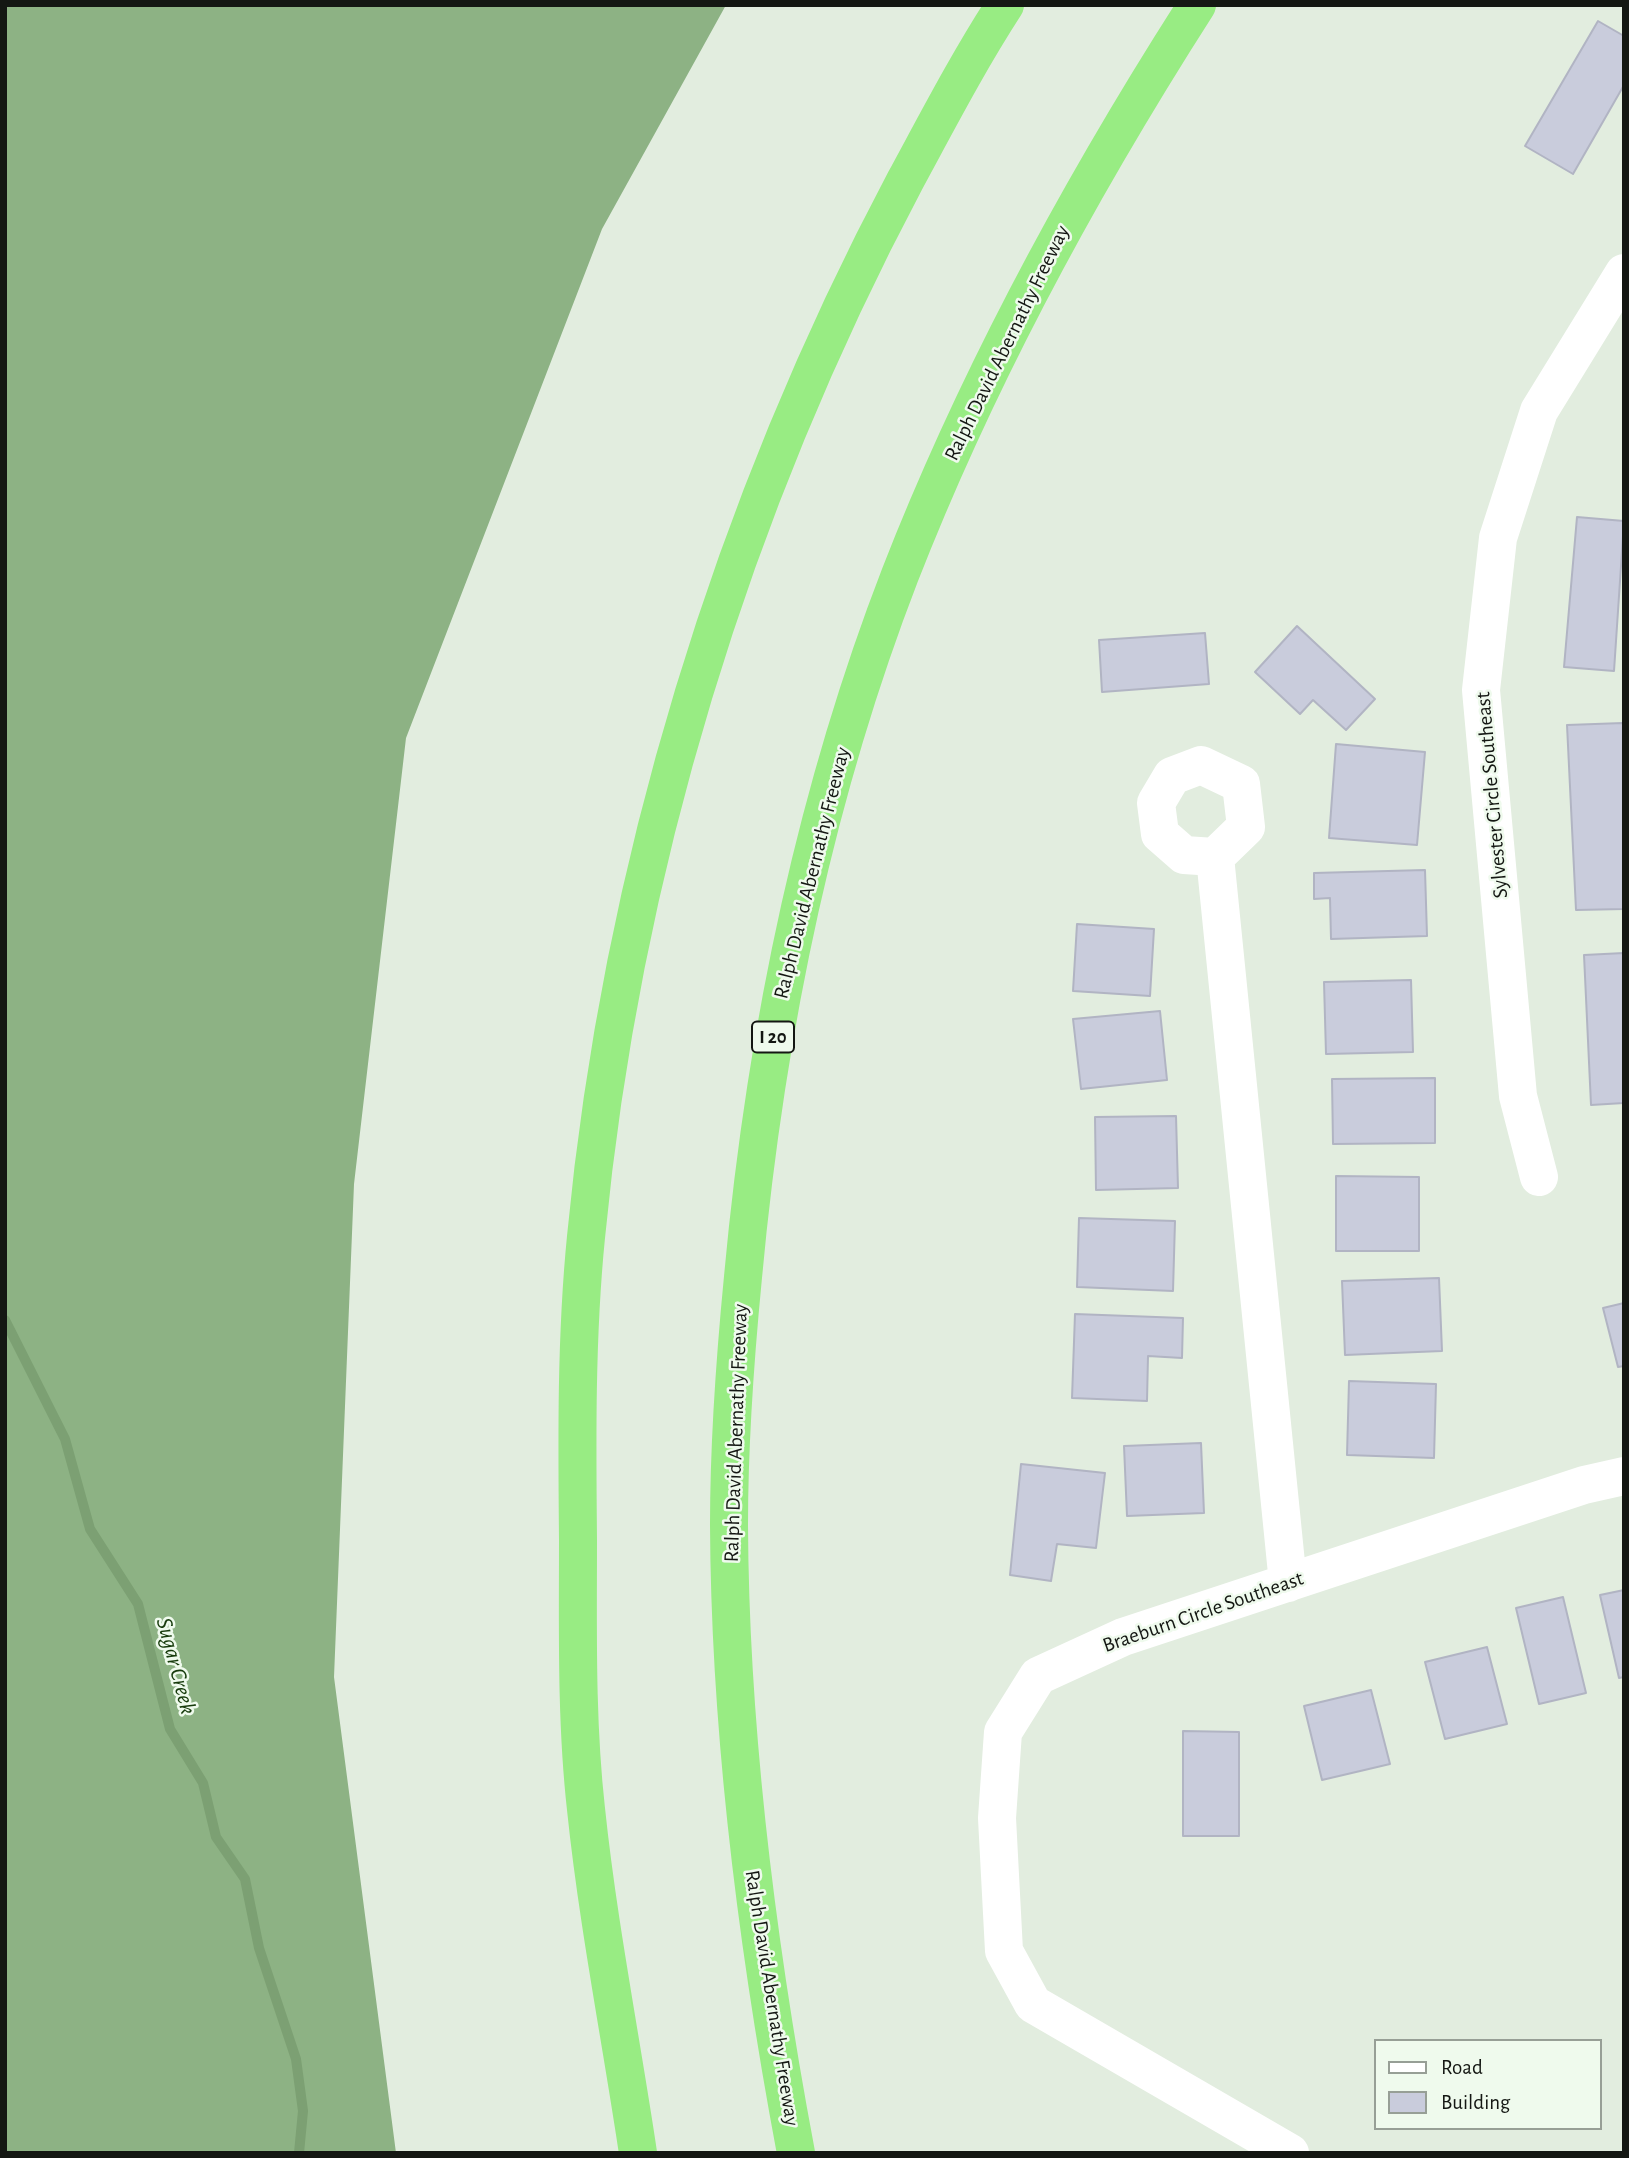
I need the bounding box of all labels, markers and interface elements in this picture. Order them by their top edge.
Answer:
street label: Ralph David Abernathy Freeway [939,221,1075,465]
street label: Sylvester Circle Southeast [1470,691,1514,899]
street label: Ralph David Abernathy Freeway [768,744,856,1002]
road number: I 20 [752,1021,794,1052]
street label: Ralph David Abernathy Freeway [719,1303,753,1563]
street label: Braeburn Circle Southeast [1099,1566,1307,1658]
water label: Sugar Creek [150,1615,202,1717]
street label: Ralph David Abernathy Freeway [739,1868,805,2128]
legend [1374,2039,1601,2130]
text: Road [1441,2057,1483,2078]
text: Building [1441,2092,1510,2113]

